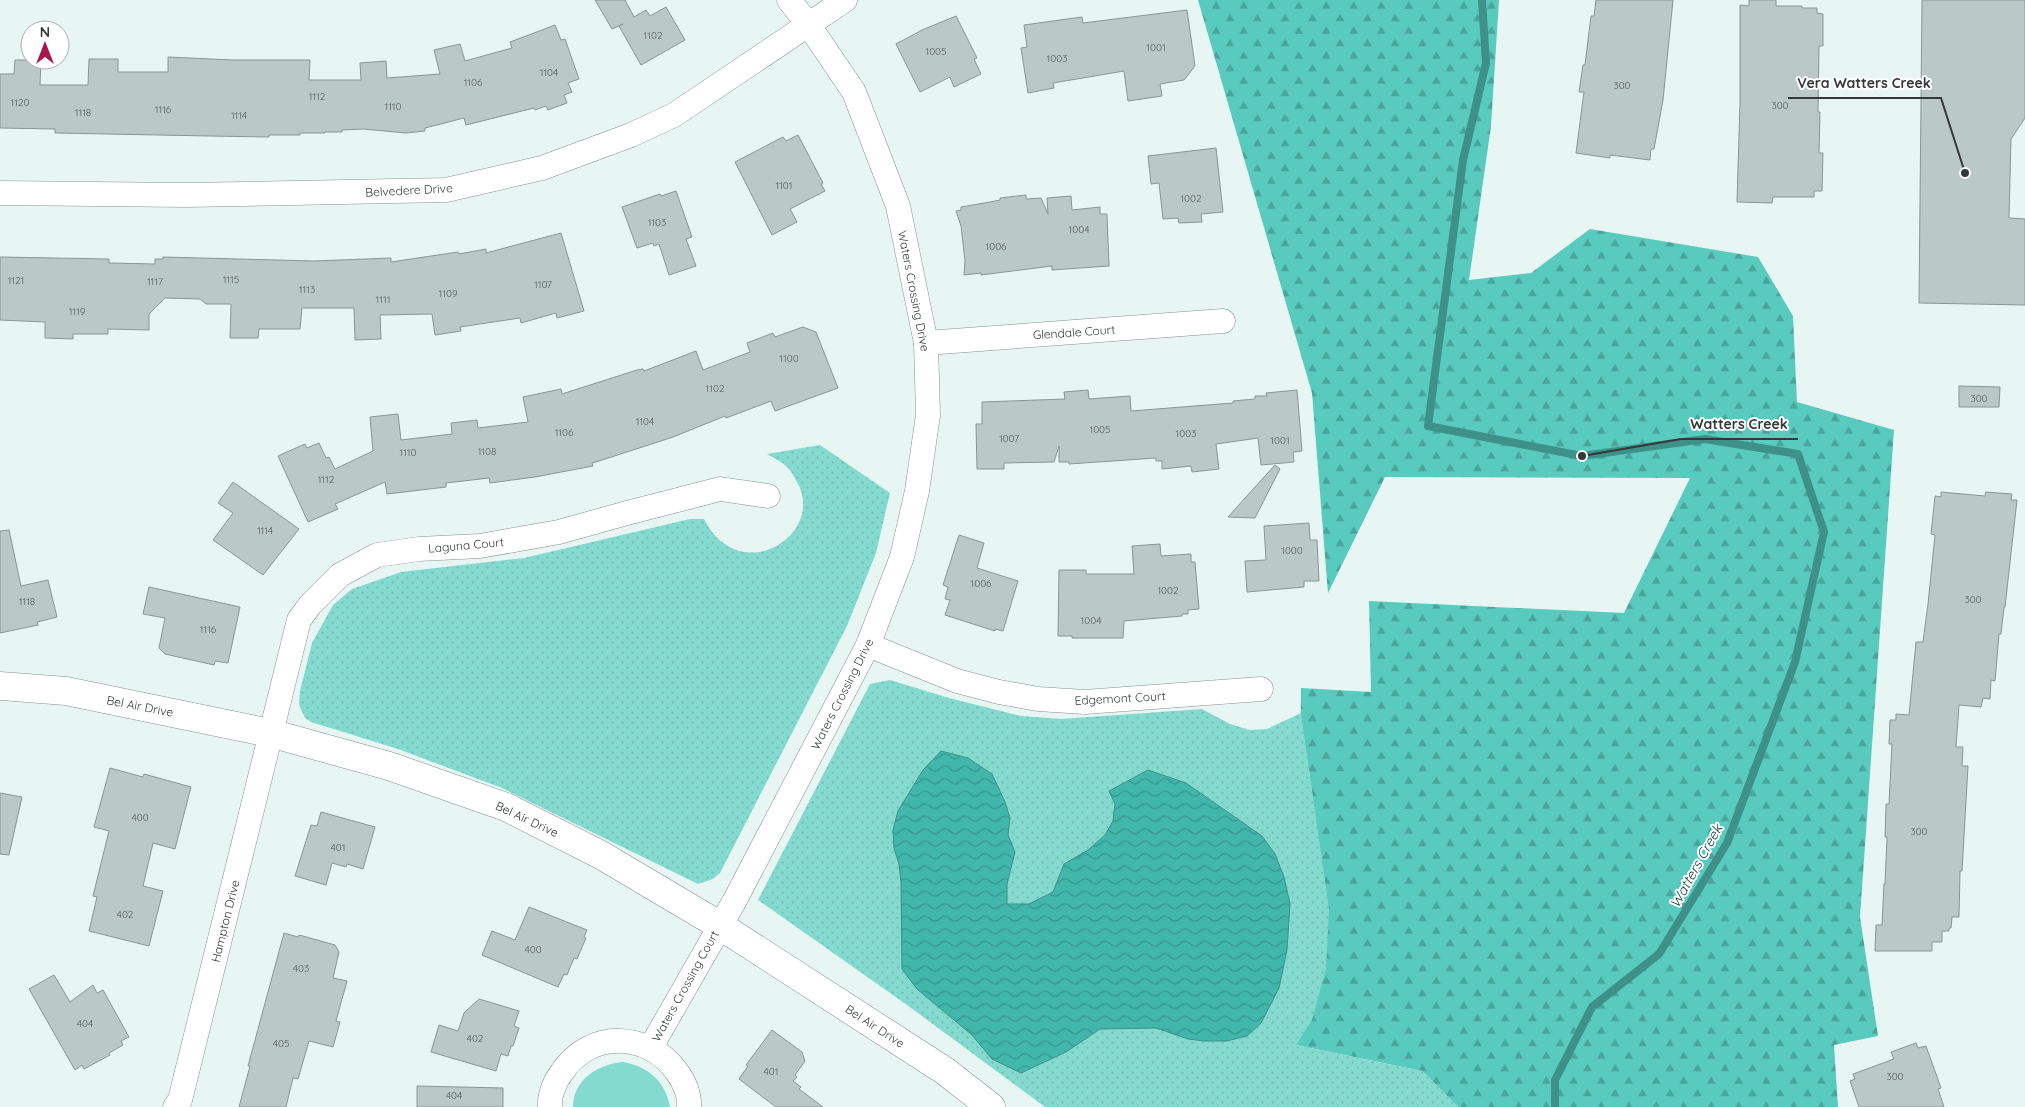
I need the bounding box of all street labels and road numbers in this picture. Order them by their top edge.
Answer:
street label: Belvedere Drive [365,180,453,200]
street label: Waters Crossing Drive [895,229,933,353]
street label: Glendale Court [1032,322,1116,342]
street label: Laguna Court [428,534,504,556]
street label: Waters Crossing Drive [807,636,877,752]
street label: Edgemont Court [1074,688,1166,708]
street label: Bel Air Drive [105,692,175,720]
street label: Bel Air Drive [493,798,561,840]
street label: Hampton Drive [208,878,243,964]
street label: Waters Crossing Court [648,928,722,1044]
street label: Bel Air Drive [843,1001,908,1051]

